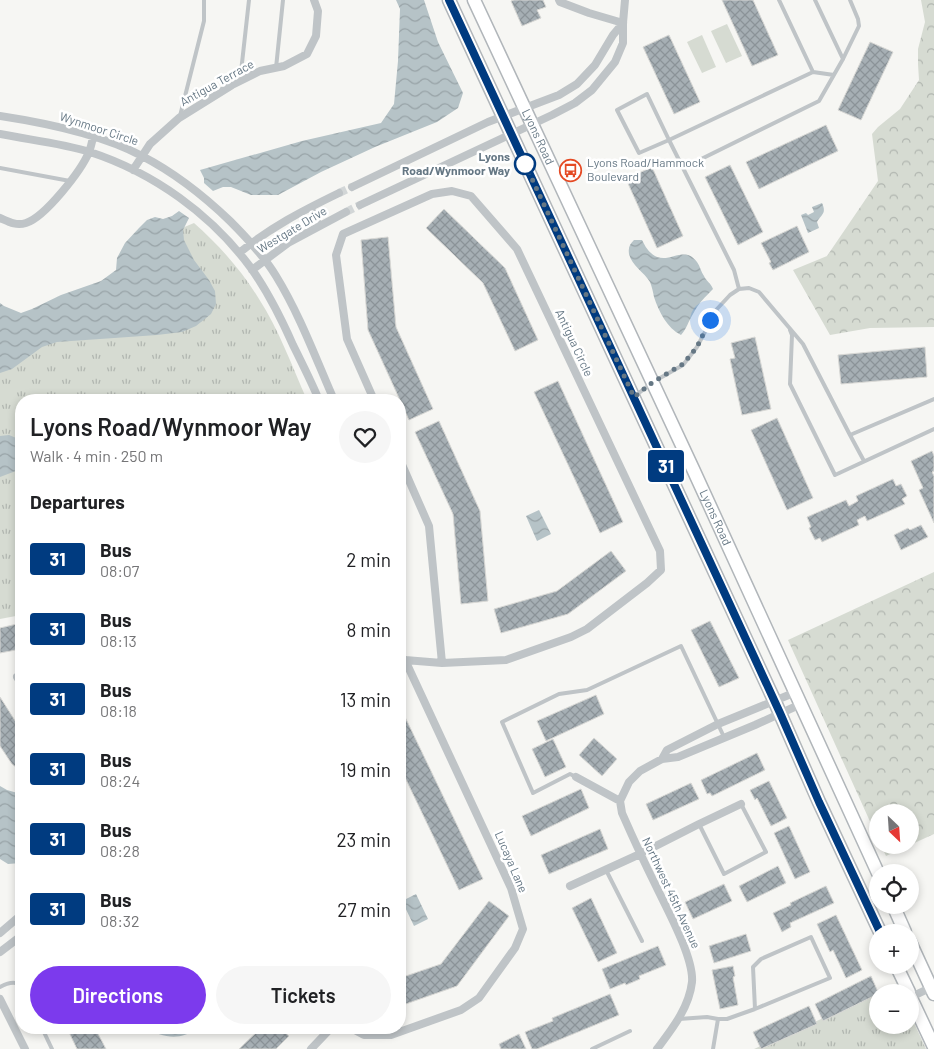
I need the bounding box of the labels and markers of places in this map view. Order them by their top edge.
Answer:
place label: Lyons Road/Wynmoor Way [402,149,510,177]
marker: Lyons Road/Wynmoor Way [514,153,536,175]
place label: Lyons Road/Hammock Boulevard [587,155,704,183]
bus stop icon: Lyons Road/Hammock Boulevard [559,158,583,182]

